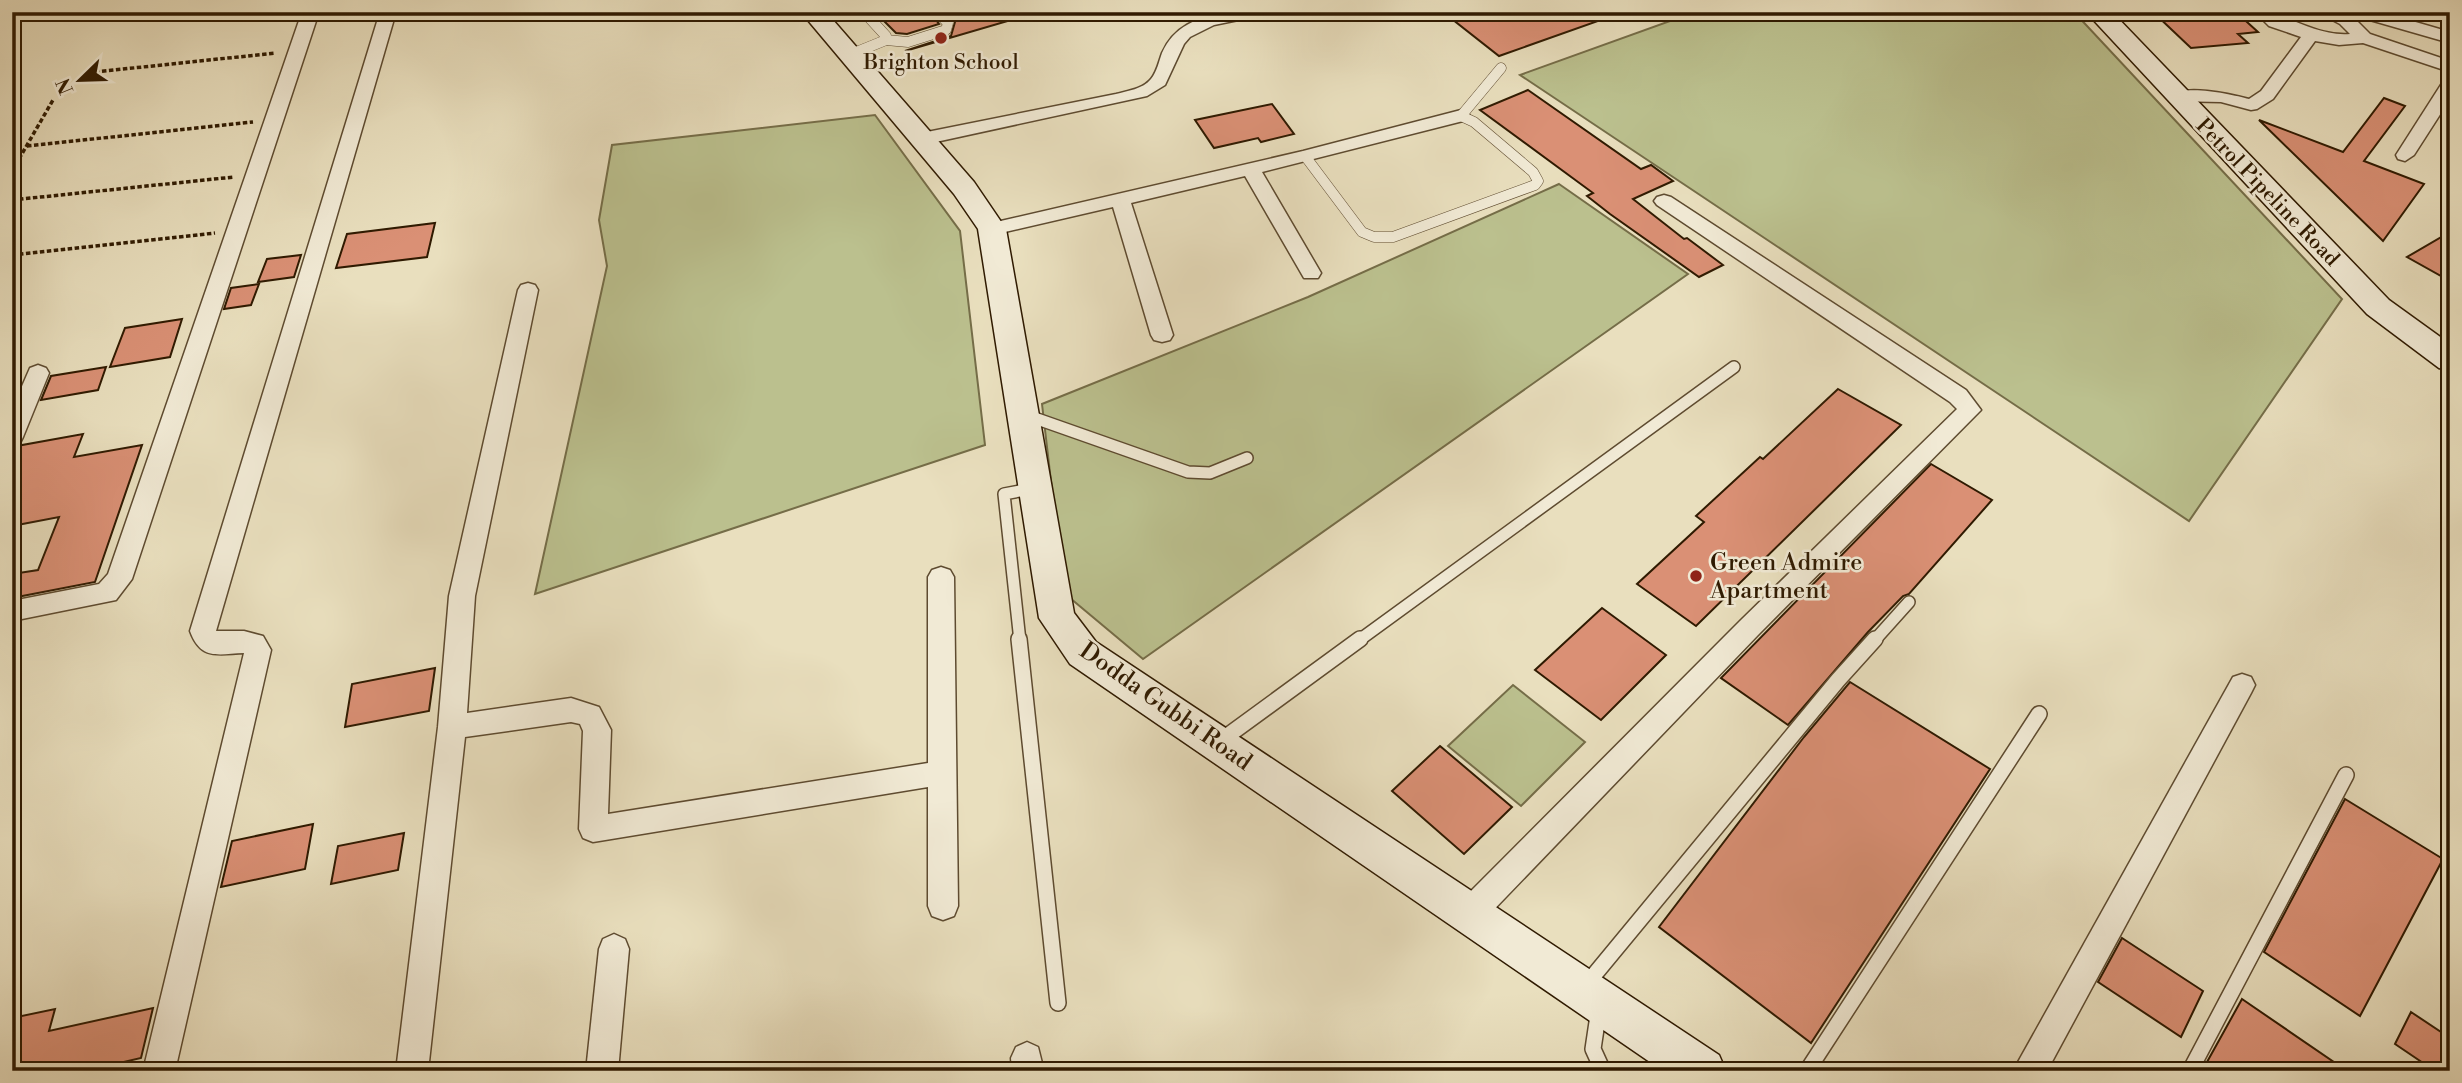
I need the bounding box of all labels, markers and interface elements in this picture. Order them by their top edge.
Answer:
marker: Brighton School [933,30,949,46]
north arrow [46,46,116,116]
place label: Brighton School [862,50,1019,76]
text: N [51,75,79,98]
street label: Petrol Pipeline Road [2190,113,2345,272]
place label: Green Admire Apartment [1709,548,1862,606]
marker: Green Admire Apartment [1688,568,1704,584]
street label: Dodda Gubbi Road [1073,636,1258,778]

